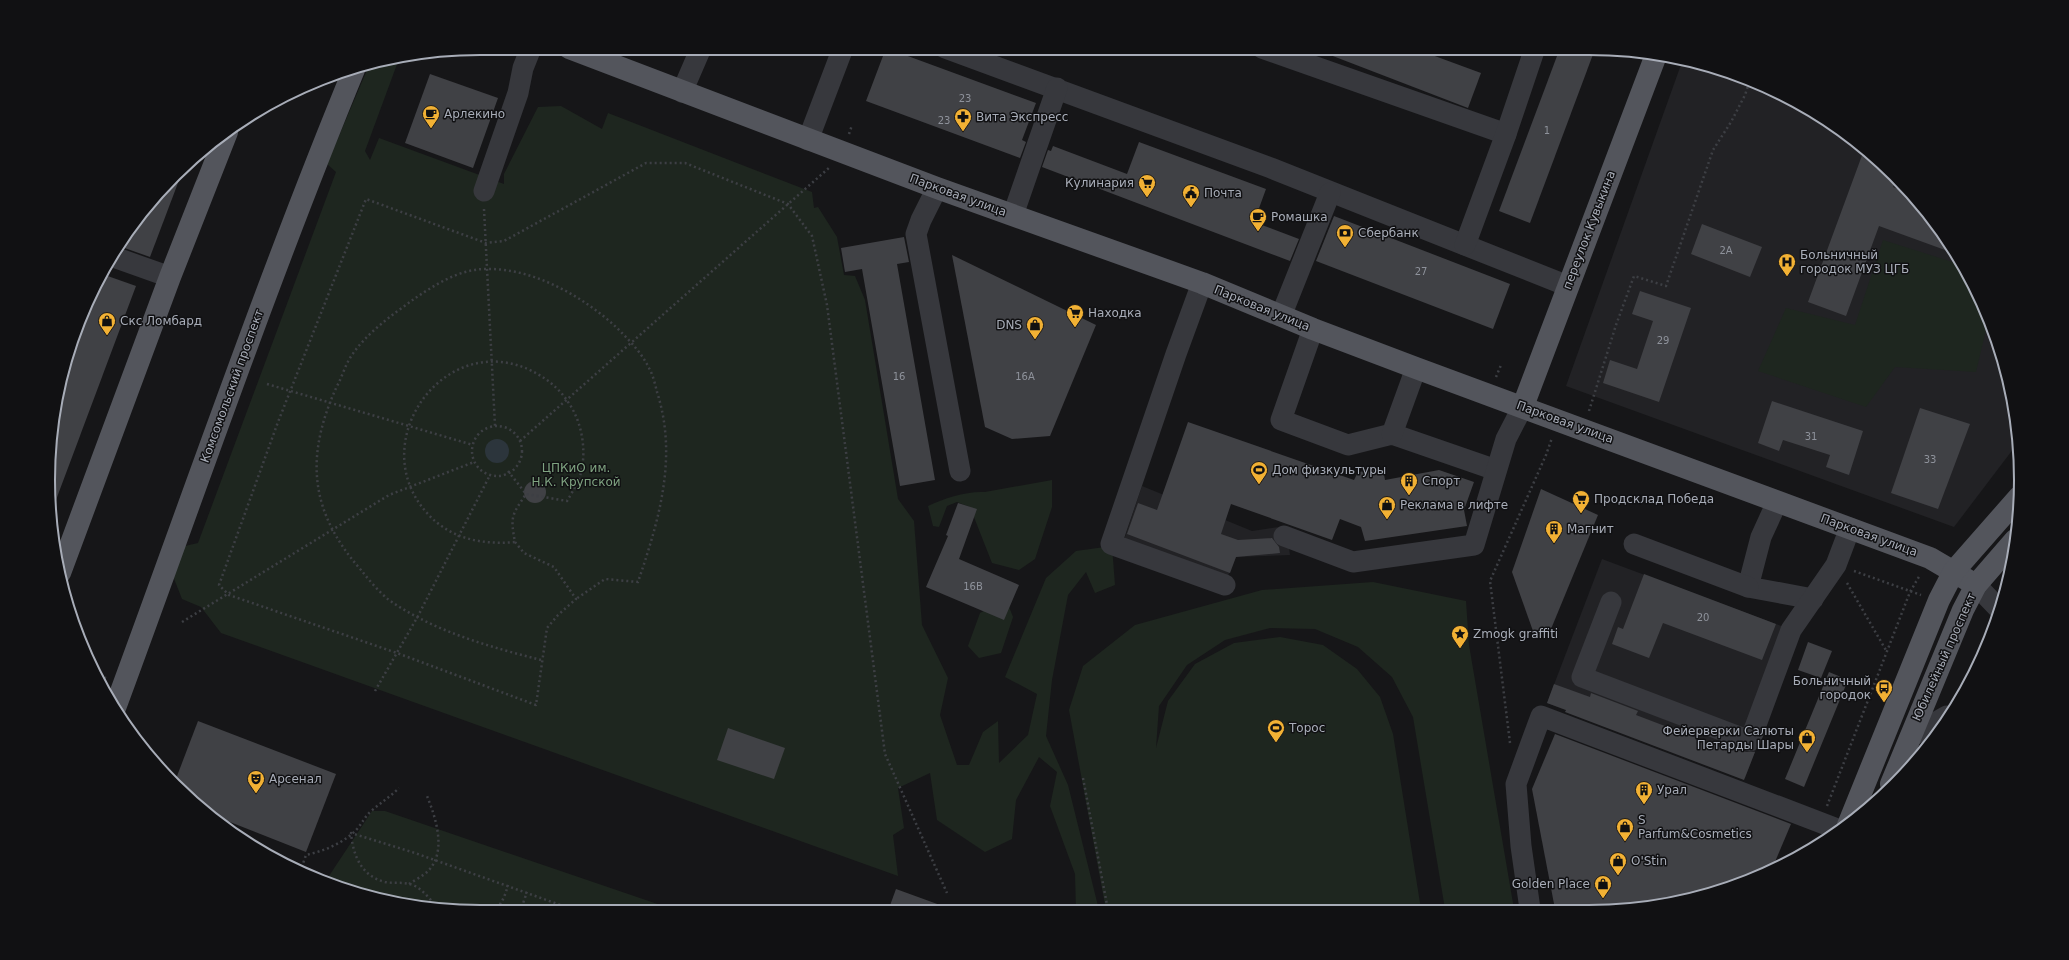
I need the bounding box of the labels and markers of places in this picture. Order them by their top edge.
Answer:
cafe icon: Арлекино [421,104,441,129]
place label: Арлекино [444,107,505,121]
pharmacy icon: Вита Экспресс [953,107,973,132]
place label: Вита Экспресс [976,110,1068,124]
supermarket icon: Кулинария [1137,173,1157,198]
place label: Кулинария [1065,176,1134,190]
public building icon: Почта [1181,183,1201,208]
place label: Почта [1204,186,1242,200]
cafe icon: Ромашка [1248,207,1268,232]
place label: Ромашка [1271,210,1328,224]
bank icon: Сбербанк [1335,223,1355,248]
place label: Сбербанк [1358,226,1419,240]
place label: Больничный городок МУЗ ЦГБ [1800,248,1909,276]
hospital icon: Больничный городок МУЗ ЦГБ [1777,252,1797,277]
supermarket icon: Находка [1065,303,1085,328]
place label: Находка [1088,306,1142,320]
shop icon: Скс Ломбард [97,311,117,336]
place label: Скс Ломбард [120,314,202,328]
shop icon: DNS [1025,315,1045,340]
place label: DNS [996,318,1022,332]
sports icon: Дом физкультуры [1249,460,1269,485]
place label: Дом физкультуры [1272,463,1386,477]
building icon: Спорт [1399,471,1419,496]
place label: Спорт [1422,474,1460,488]
supermarket icon: Продсклад Победа [1571,489,1591,514]
place label: Продсклад Победа [1594,492,1714,506]
shop icon: Реклама в лифте [1377,495,1397,520]
place label: Реклама в лифте [1400,498,1508,512]
building icon: Магнит [1544,519,1564,544]
place label: Магнит [1567,522,1614,536]
place icon: Zmogk graffiti [1450,624,1470,649]
place label: Zmogk graffiti [1473,627,1558,641]
place label: Больничный городок [1793,674,1871,702]
bus stop icon: Больничный городок [1874,678,1894,703]
sports icon: Торос [1266,718,1286,743]
place label: Торос [1288,721,1325,735]
place label: Фейерверки Салюты Петарды Шары [1663,724,1794,752]
shop icon: Фейерверки Салюты Петарды Шары [1797,728,1817,753]
theatre icon: Арсенал [246,769,266,794]
place label: Арсенал [269,772,322,786]
building icon: Урал [1634,780,1654,805]
place label: Урал [1657,783,1687,797]
place label: S Parfum&Cosmetics [1638,813,1752,841]
shop icon: S Parfum&Cosmetics [1615,817,1635,842]
shop icon: O'Stin [1608,851,1628,876]
place label: O'Stin [1631,854,1667,868]
shop icon: Golden Place [1593,874,1613,899]
place label: Golden Place [1512,877,1590,891]

